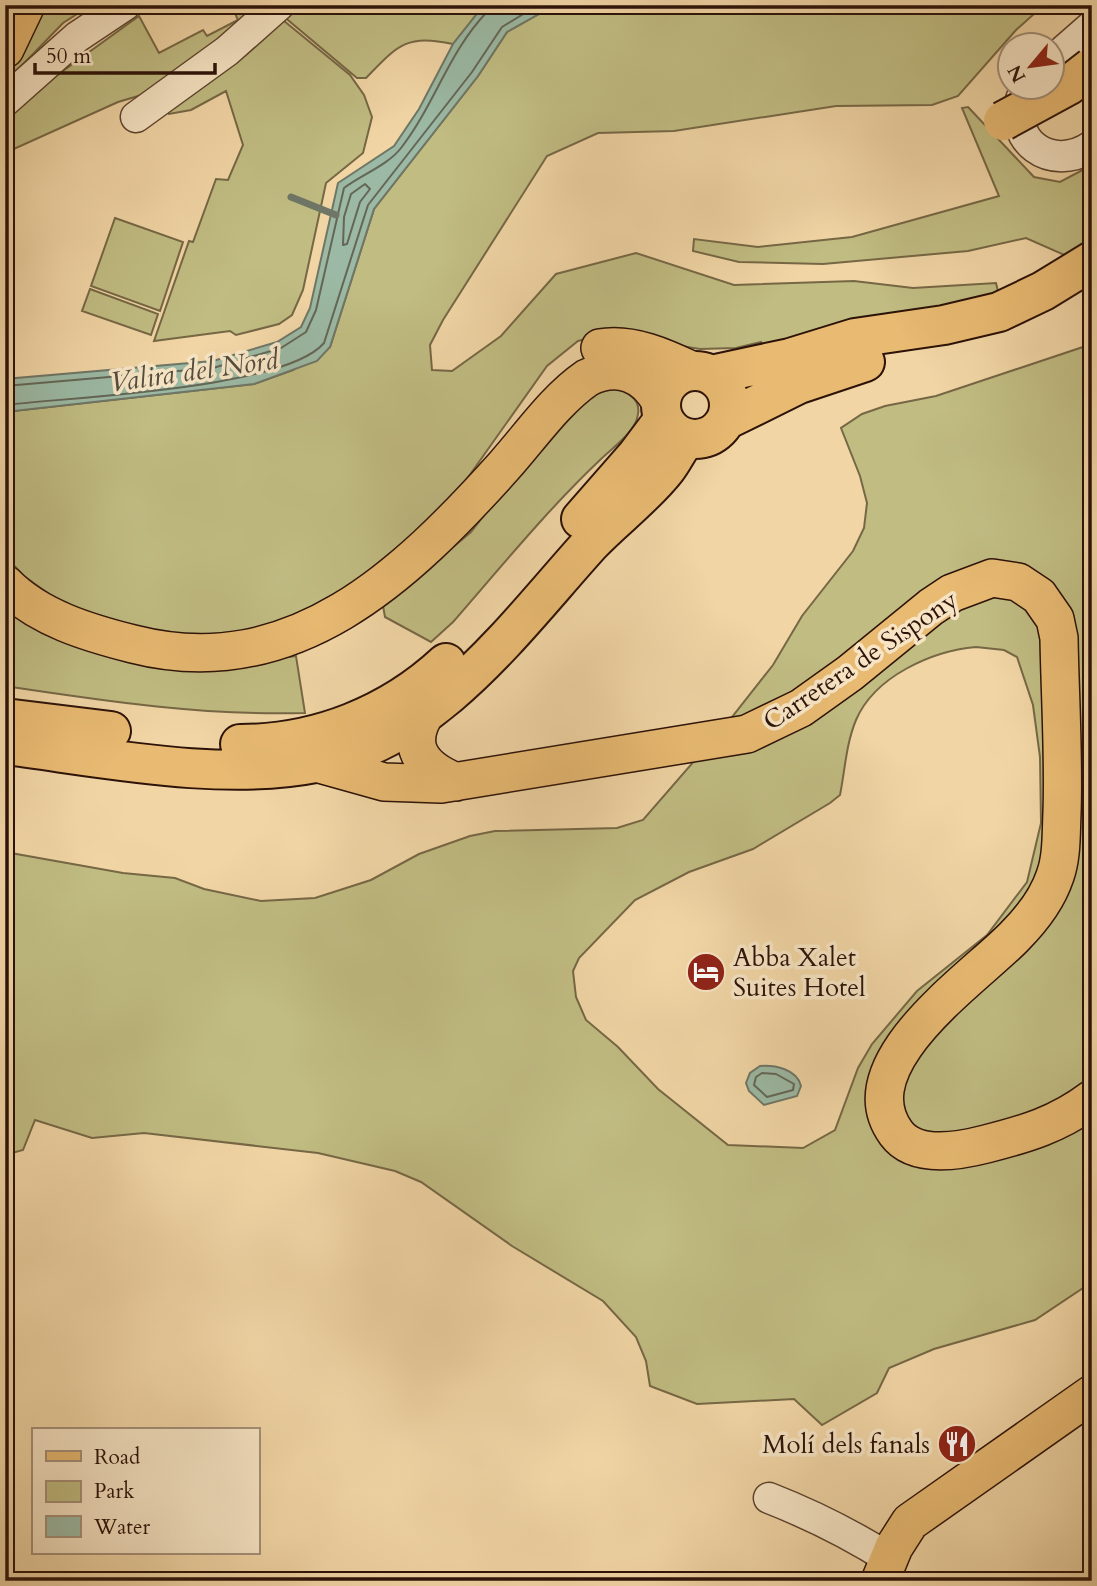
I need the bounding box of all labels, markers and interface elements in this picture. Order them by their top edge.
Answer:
scale bar [35,32,215,76]
north arrow [996,32,1066,102]
text: 50 m [46,42,91,71]
text: N [1001,60,1032,87]
water label: Valira del Nord [107,340,282,402]
street label: Carretera de Sispony [756,582,965,739]
place label: Abba Xalet Suites Hotel [733,940,866,1005]
hotel icon: Abba Xalet Suites Hotel [685,951,727,993]
restaurant icon: Molí dels fanals [936,1423,978,1465]
place label: Molí dels fanals [762,1427,930,1462]
legend [32,1428,259,1554]
text: Road [94,1443,140,1472]
text: Park [94,1477,135,1506]
text: Water [93,1513,150,1542]

